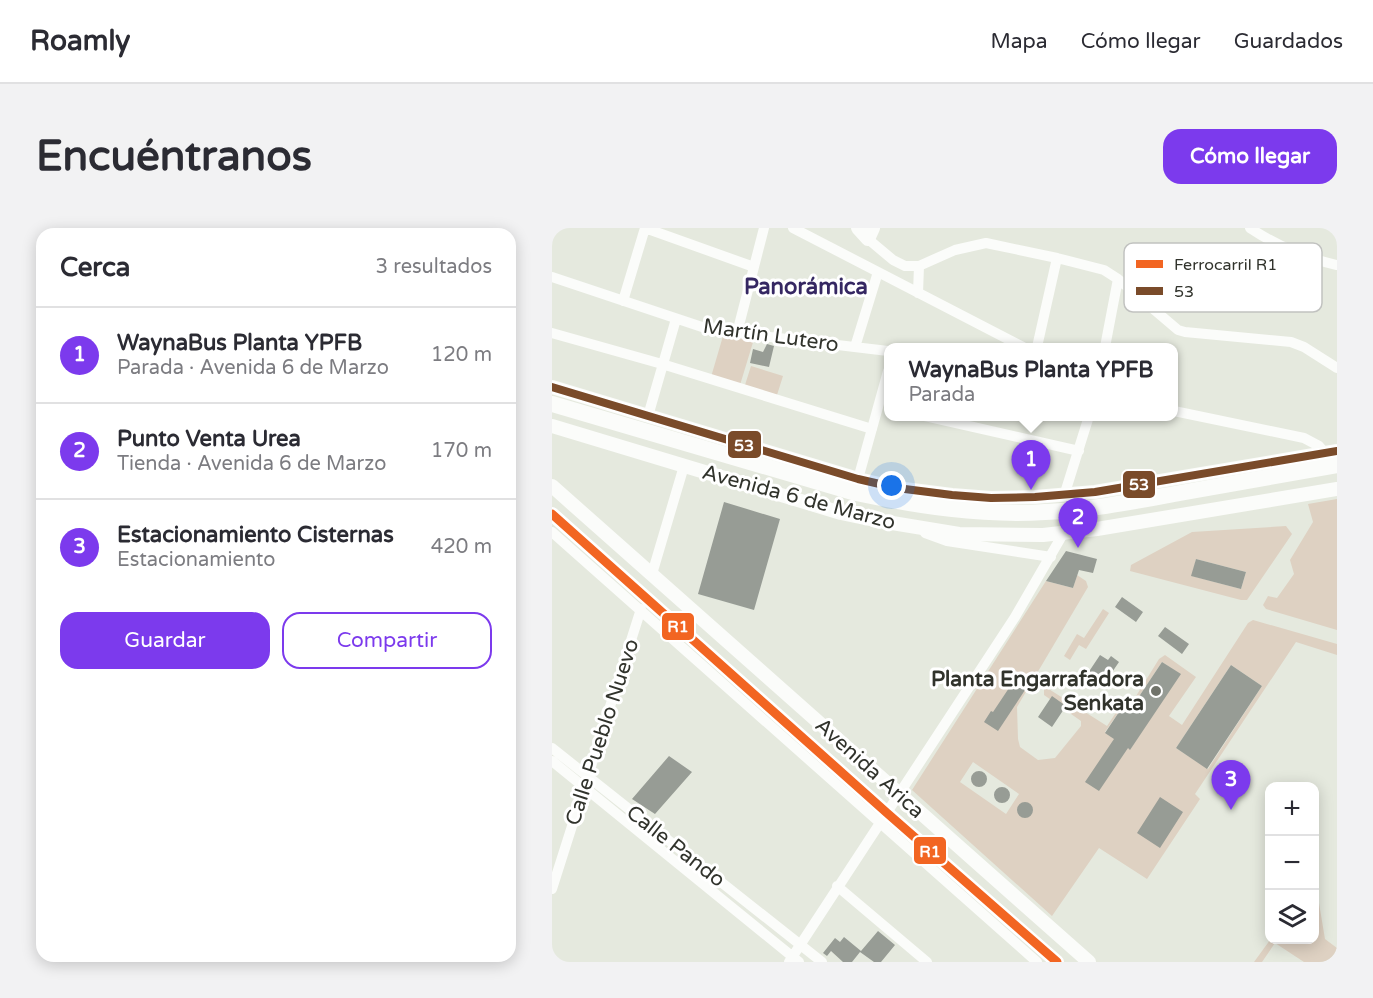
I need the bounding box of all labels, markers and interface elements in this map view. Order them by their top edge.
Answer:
text: Roamly [30,24,130,58]
text: Mapa [990,29,1048,54]
text: Cómo llegar [1081,29,1201,54]
text: Guardados [1234,29,1343,54]
button: Cómo llegar [1163,129,1337,184]
text: Encuéntranos [36,131,312,182]
legend [1124,243,1322,312]
text: Cerca [60,252,130,283]
text: 3 resultados [376,255,492,279]
text: Ferrocarril R1 [1174,255,1277,275]
district label: Panorámica [744,274,868,300]
text: 53 [1174,282,1194,302]
street label: Martín Lutero [701,314,840,357]
text: WaynaBus Planta YPFB [117,330,362,356]
text: 1 [73,343,86,367]
text: 120 m [431,343,492,367]
popup [884,343,1178,421]
text: Parada · Avenida 6 de Marzo [117,356,389,380]
text: WaynaBus Planta YPFB [908,357,1154,383]
text: Parada [908,383,975,407]
text: Punto Venta Urea [117,426,301,452]
line badge: 53 [727,430,762,459]
text: 53 [734,436,754,456]
text: 2 [73,439,86,463]
text: 170 m [431,439,492,463]
pin: 1 [1012,440,1050,490]
text: Tienda · Avenida 6 de Marzo [117,452,386,476]
street label: Avenida 6 de Marzo [700,460,898,535]
line badge: 53 [1122,470,1156,499]
your location [877,471,906,500]
text: 53 [1129,475,1149,495]
pin: 2 [1058,498,1098,548]
text: Estacionamiento Cisternas [117,522,394,548]
text: 3 [73,535,86,559]
text: 420 m [431,535,492,559]
text: Estacionamiento [117,548,276,572]
button: Guardar [60,612,270,669]
button: Compartir [282,612,492,669]
line badge: R1 [661,612,695,641]
text: R1 [667,617,689,637]
street label: Calle Pueblo Nuevo [561,636,644,828]
place label: Planta Engarrafadora Senkata [931,667,1144,716]
marker: Planta Engarrafadora Senkata [1149,684,1163,698]
street label: Avenida Arica [810,713,929,824]
pin: 3 [1212,760,1250,810]
map controls [1265,782,1319,944]
button: + [1265,782,1319,836]
street label: Calle Pando [621,800,730,893]
line badge: R1 [913,836,947,865]
button: − [1265,836,1319,890]
text: R1 [919,842,941,862]
button: layers [1265,890,1319,944]

